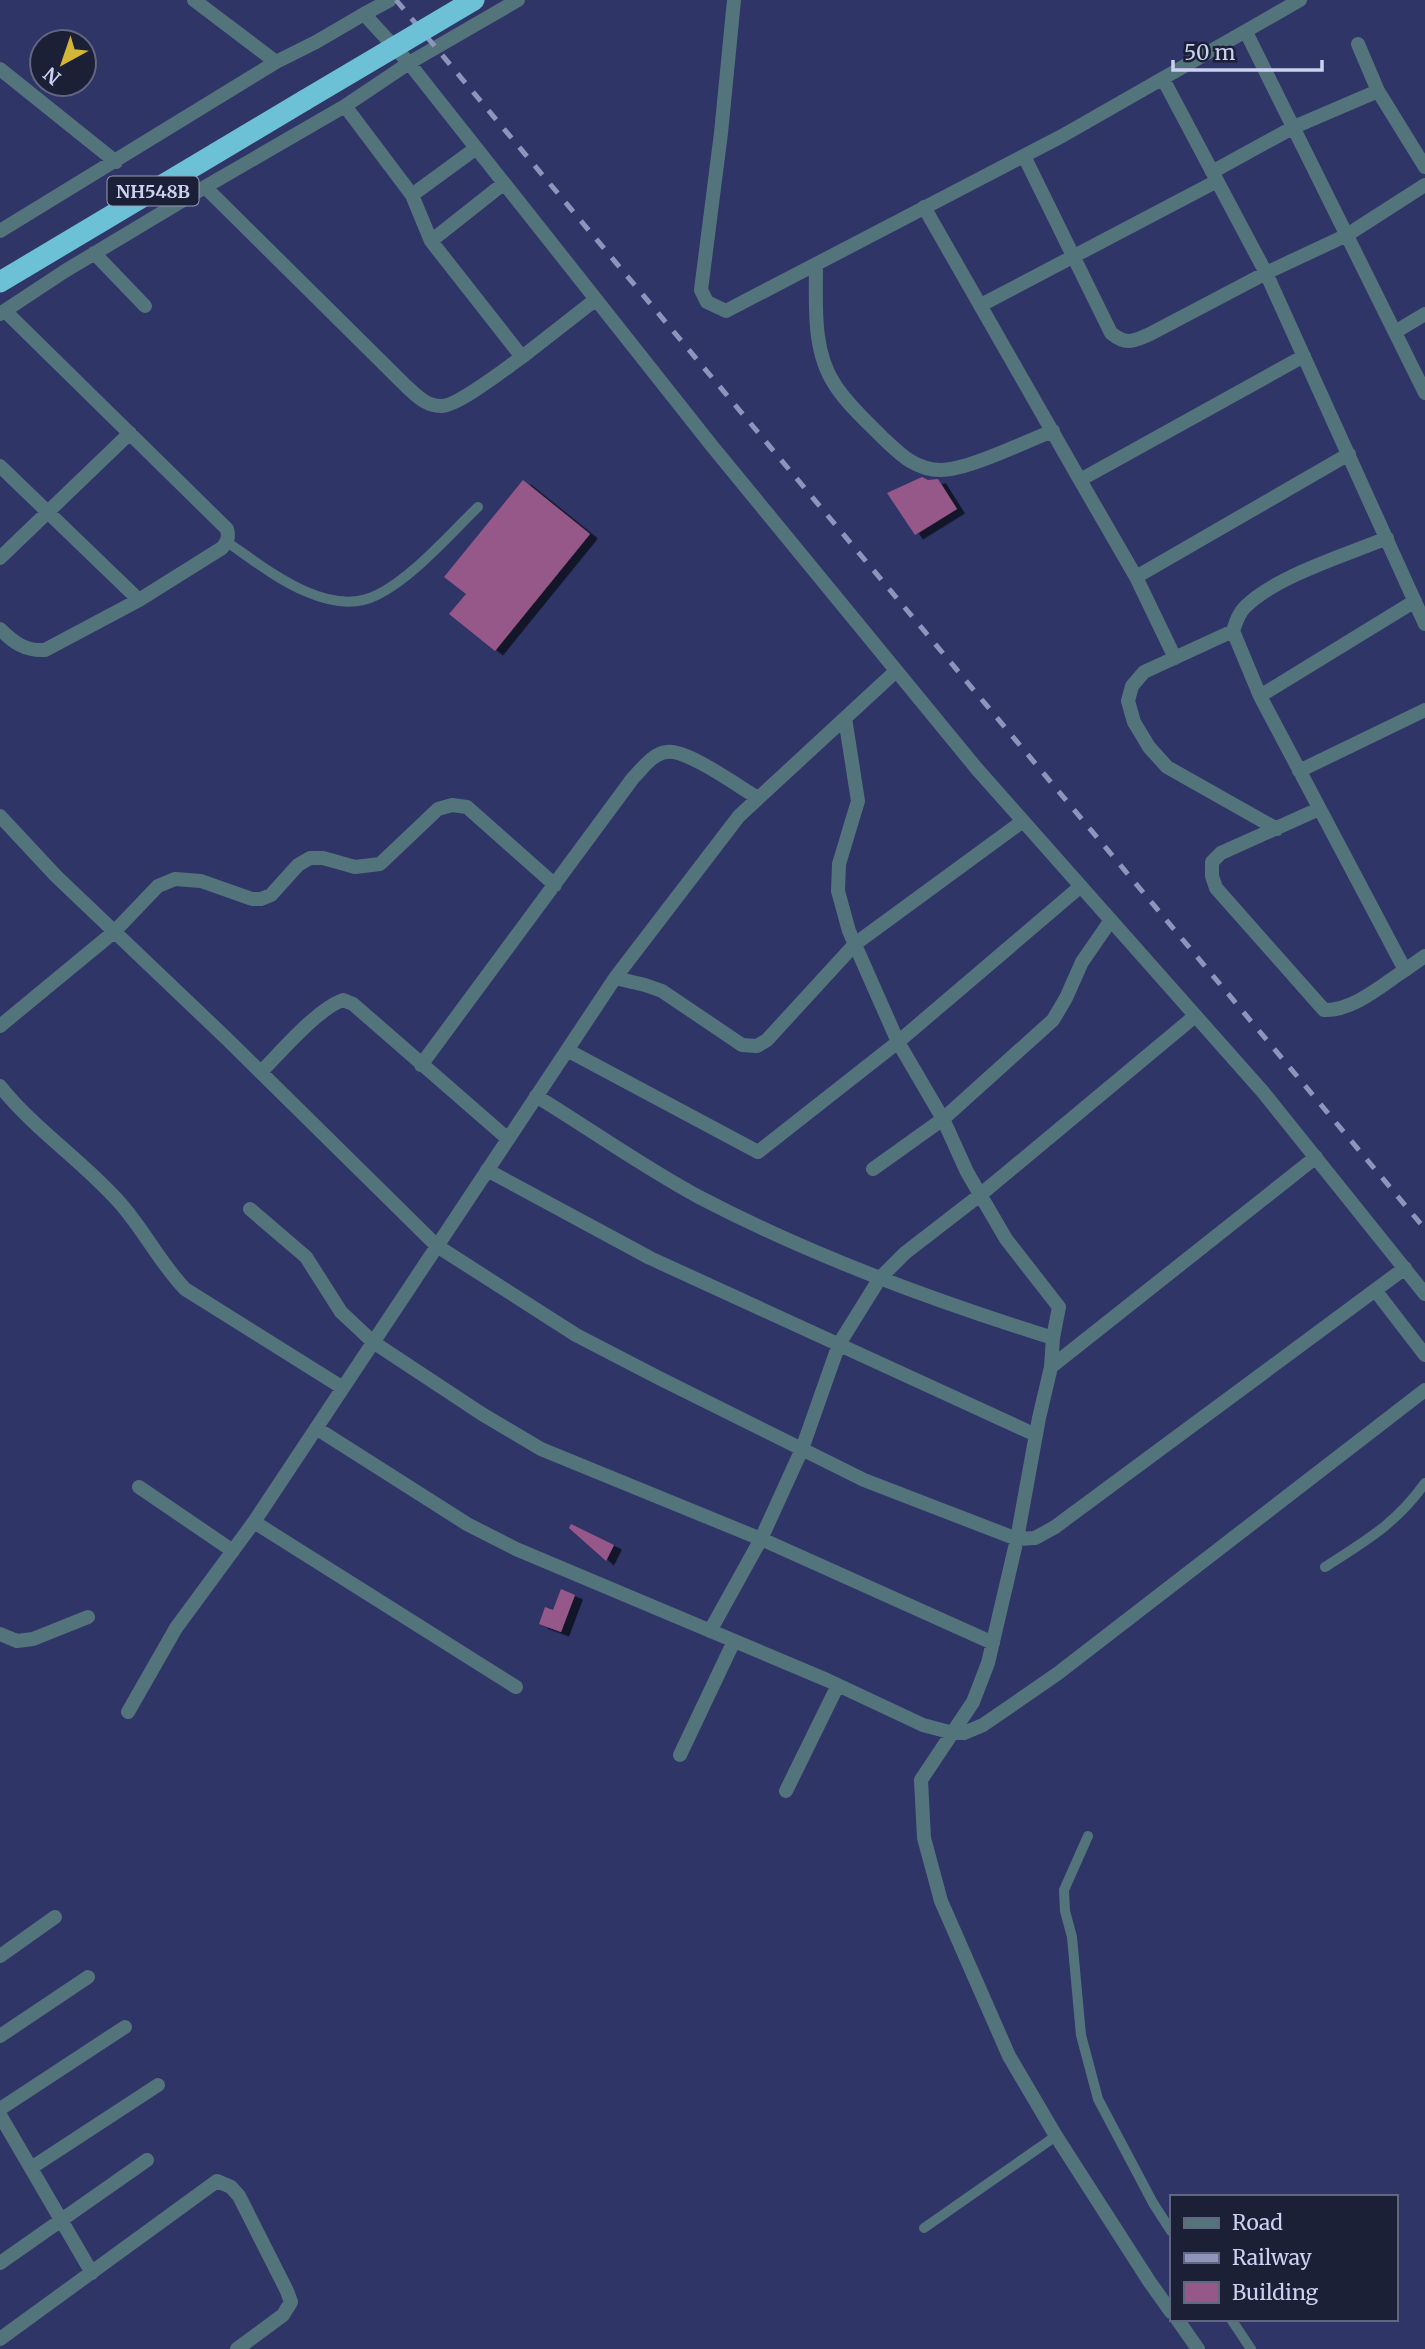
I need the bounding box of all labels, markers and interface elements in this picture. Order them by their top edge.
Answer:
north arrow [28,28,98,98]
scale bar [1173,28,1322,72]
text: 50 m [1184,39,1235,66]
text: N [39,62,66,90]
road number: NH548B [108,176,198,206]
legend [1170,2195,1397,2321]
text: Road [1232,2209,1283,2236]
text: Railway [1232,2244,1313,2271]
text: Building [1232,2279,1319,2306]

